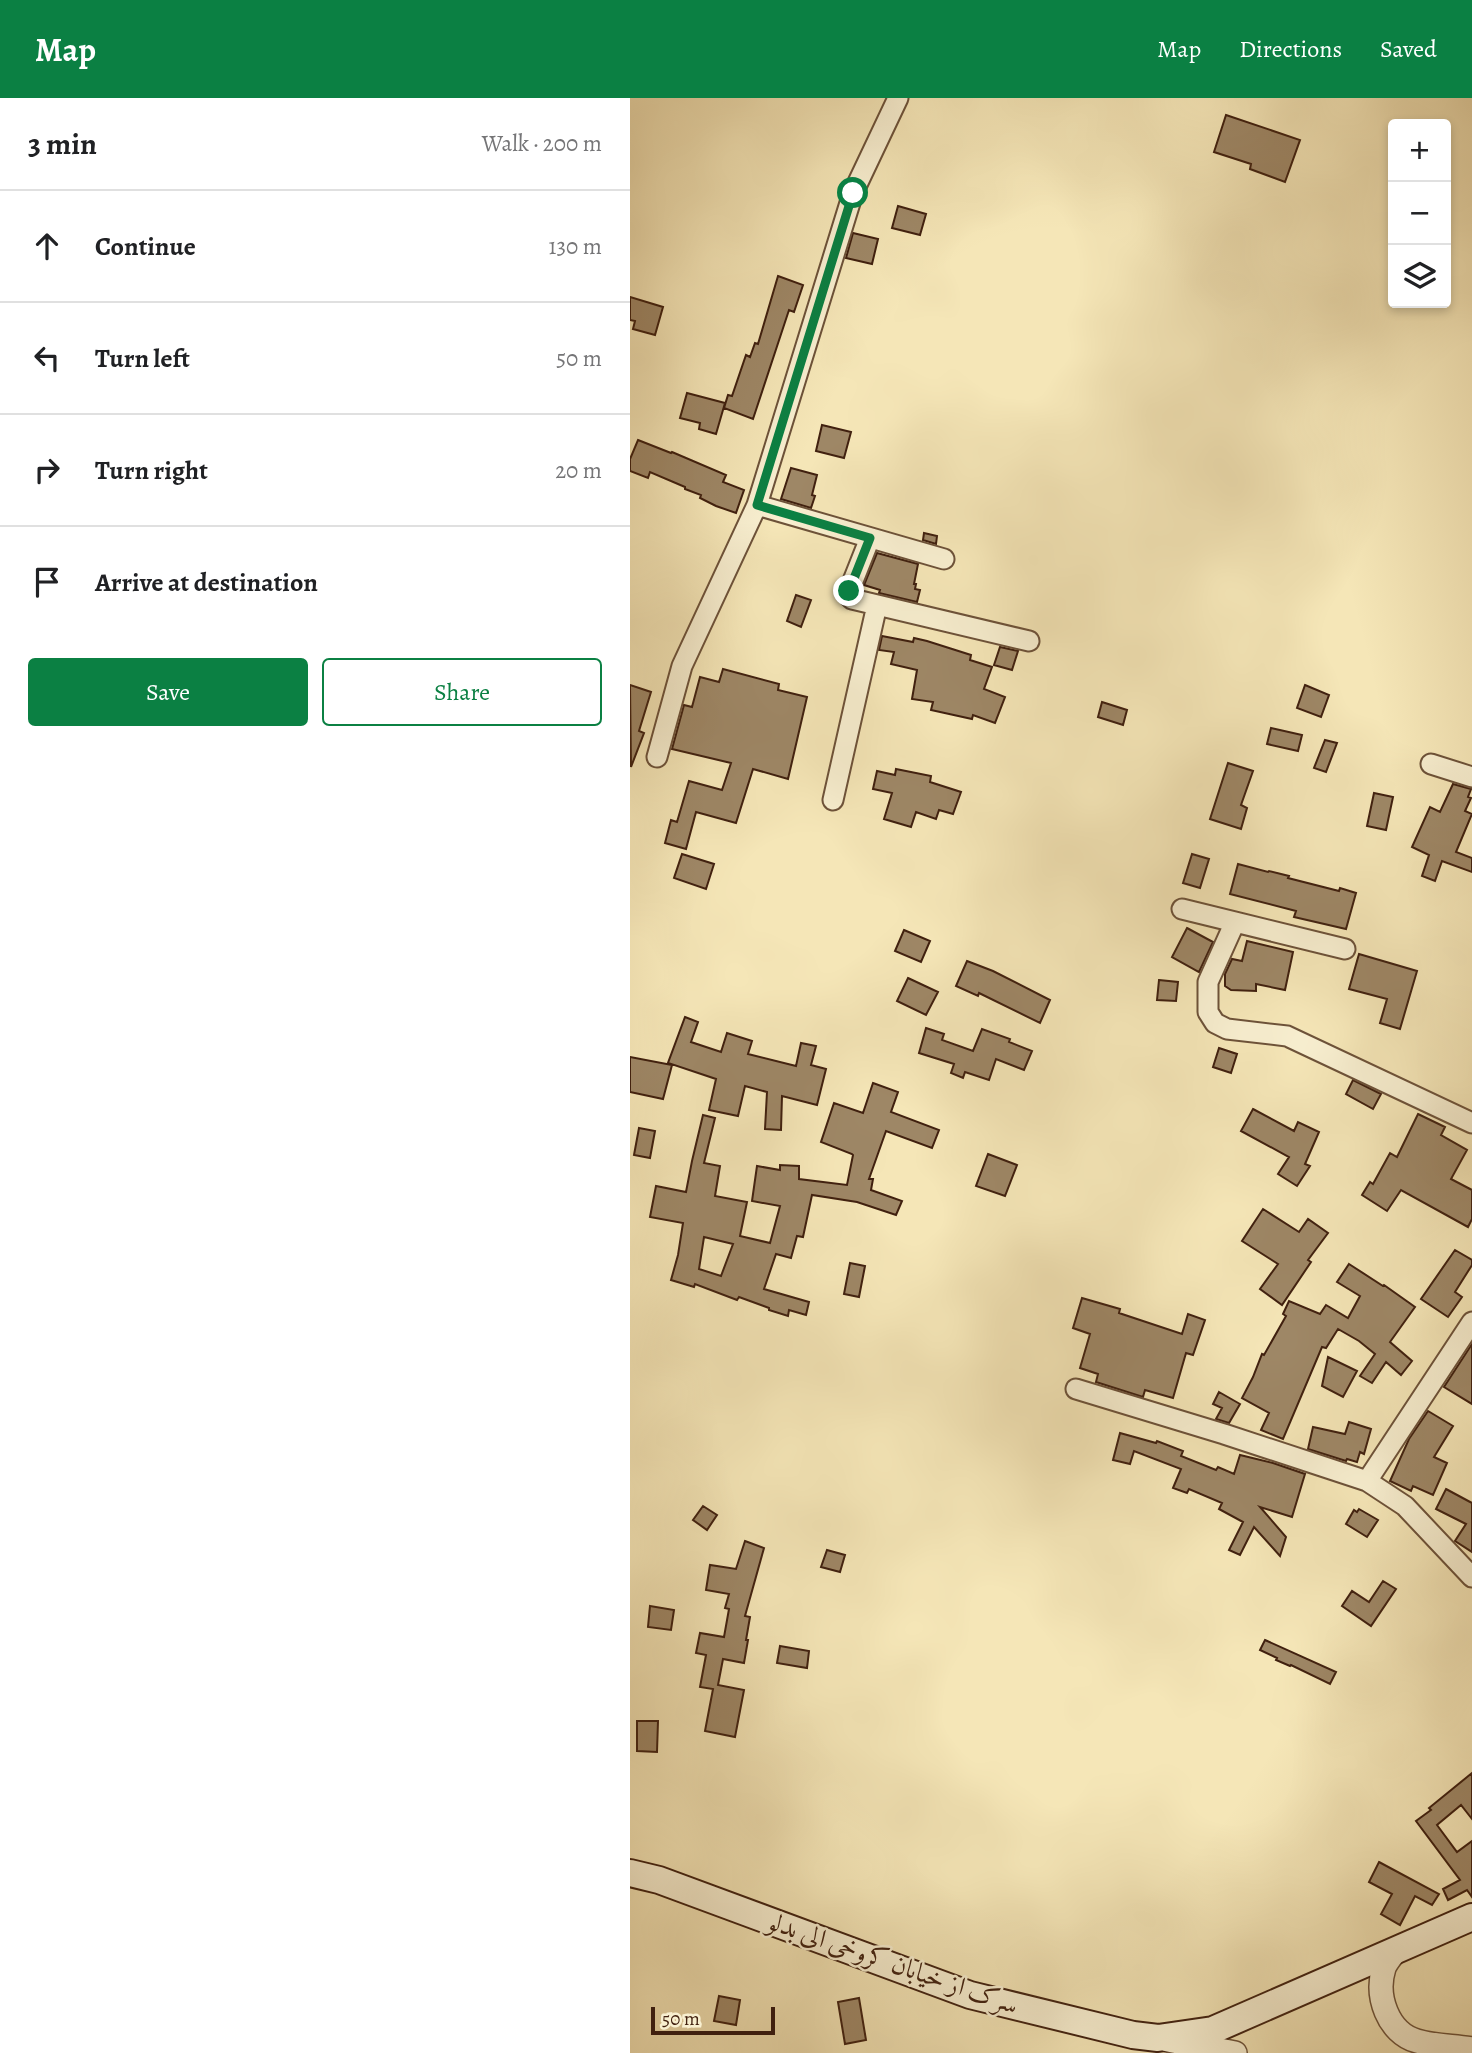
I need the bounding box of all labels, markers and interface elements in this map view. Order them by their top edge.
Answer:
text: Map [35,27,96,72]
text: Map [1157,33,1201,65]
text: Directions [1239,33,1342,65]
text: Saved [1380,33,1437,65]
map controls [1388,119,1451,308]
button: + [1388,119,1451,182]
text: 3 min [28,124,97,164]
text: Walk · 200 m [482,128,602,159]
route start [837,177,868,208]
button: − [1388,182,1451,245]
icon: ahead [28,227,66,265]
text: Continue [95,229,196,264]
text: 130 m [549,231,602,262]
button: layers [1388,245,1451,308]
icon: left [28,339,66,377]
text: Turn left [95,341,190,376]
text: 50 m [556,343,602,374]
icon: right [28,451,66,489]
text: Turn right [95,453,208,488]
text: 20 m [555,455,602,486]
icon: arrive [28,563,66,601]
text: Arrive at destination [95,565,318,600]
route end [833,575,864,606]
button: Save [28,658,308,726]
button: Share [322,658,602,726]
street label: سرک از خیابان کروخی الی بدلو [760,1903,1023,2022]
scale bar [651,2004,775,2036]
text: 50 m [662,2006,700,2032]

